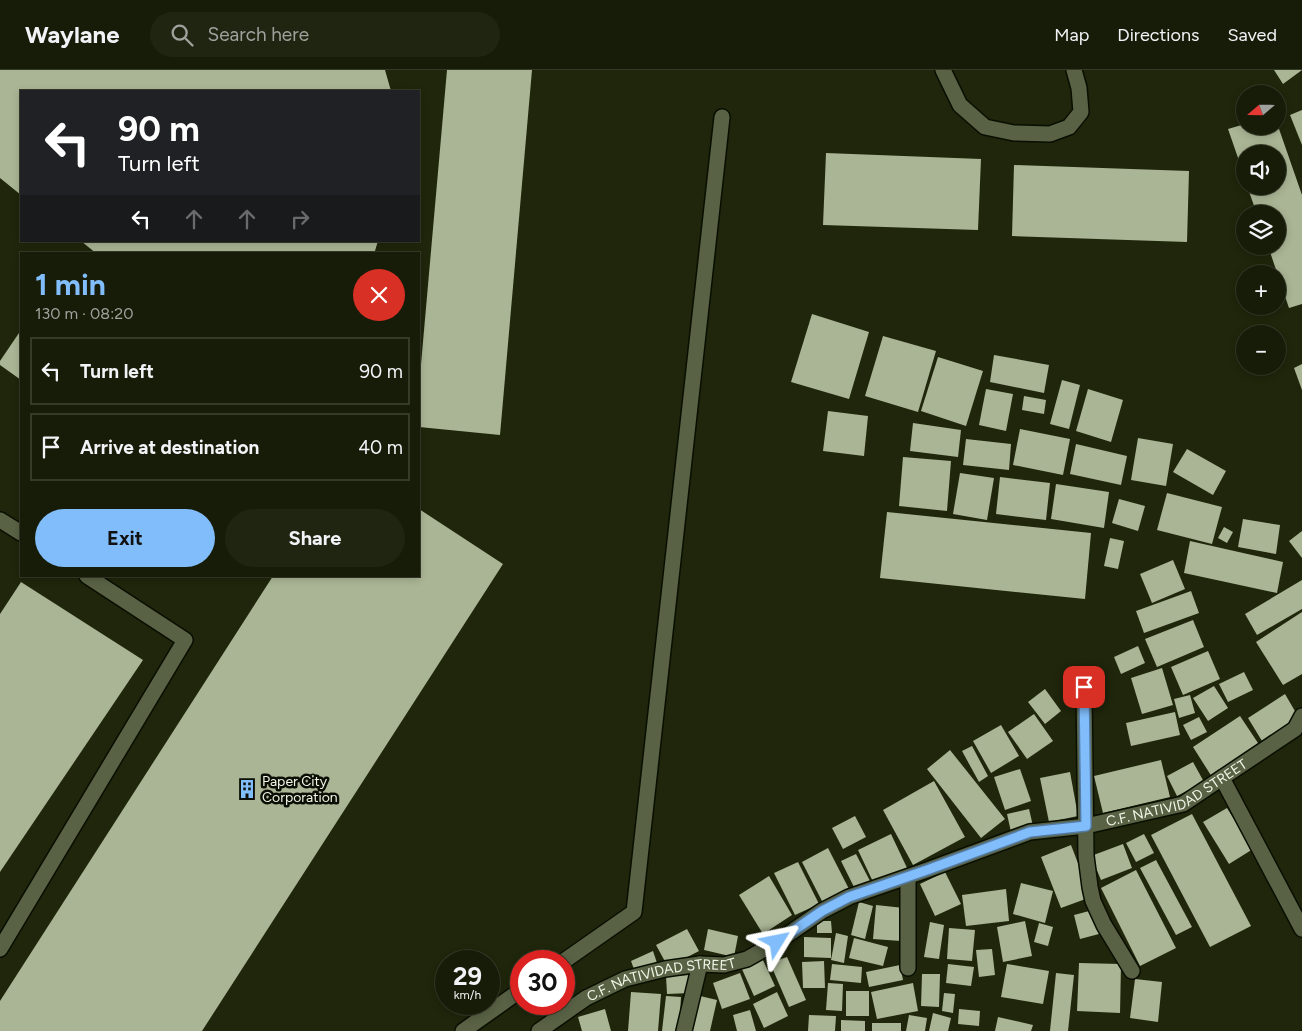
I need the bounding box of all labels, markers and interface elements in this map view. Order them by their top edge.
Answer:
search box [150,12,500,57]
text: Waylane [25,20,120,49]
icon: search [168,21,196,49]
text: Search here [208,23,309,46]
text: Map [1054,24,1089,46]
text: Directions [1117,24,1199,46]
text: Saved [1227,24,1277,46]
north arrow [1236,85,1286,135]
map controls [1236,85,1286,375]
text: 90 m [118,108,200,150]
icon: left [35,110,100,175]
button: sound [1236,145,1286,195]
text: Turn left [118,150,200,177]
icon: left [127,205,155,233]
icon: ahead [180,205,208,233]
icon: ahead [233,205,261,233]
icon: right [286,205,314,233]
button: layers [1236,205,1286,255]
button: + [1236,265,1286,315]
text: 1 min [35,266,106,303]
button: close [353,269,405,321]
text: 130 m · 08:20 [35,304,133,323]
button: − [1236,325,1286,375]
icon: left [37,357,65,385]
text: Turn left [80,360,154,383]
text: 90 m [359,360,403,383]
icon: arrive [37,433,65,461]
text: Arrive at destination [80,436,259,459]
text: 40 m [358,436,403,459]
button: Exit [35,509,215,567]
button: Share [225,509,405,567]
pin [1063,666,1105,708]
icon: arrive [1070,673,1098,701]
street label: C.F. NATIVIDAD STREET [1104,755,1250,830]
place label: Paper City Corporation [262,773,338,806]
building icon: Paper City Corporation [236,778,258,800]
position arrow [750,915,802,967]
speed limit sign: 30 [510,950,575,1015]
street label: C.F. NATIVIDAD STREET [584,954,738,1005]
text: 29 [453,961,482,991]
text: km/h [454,988,481,1002]

